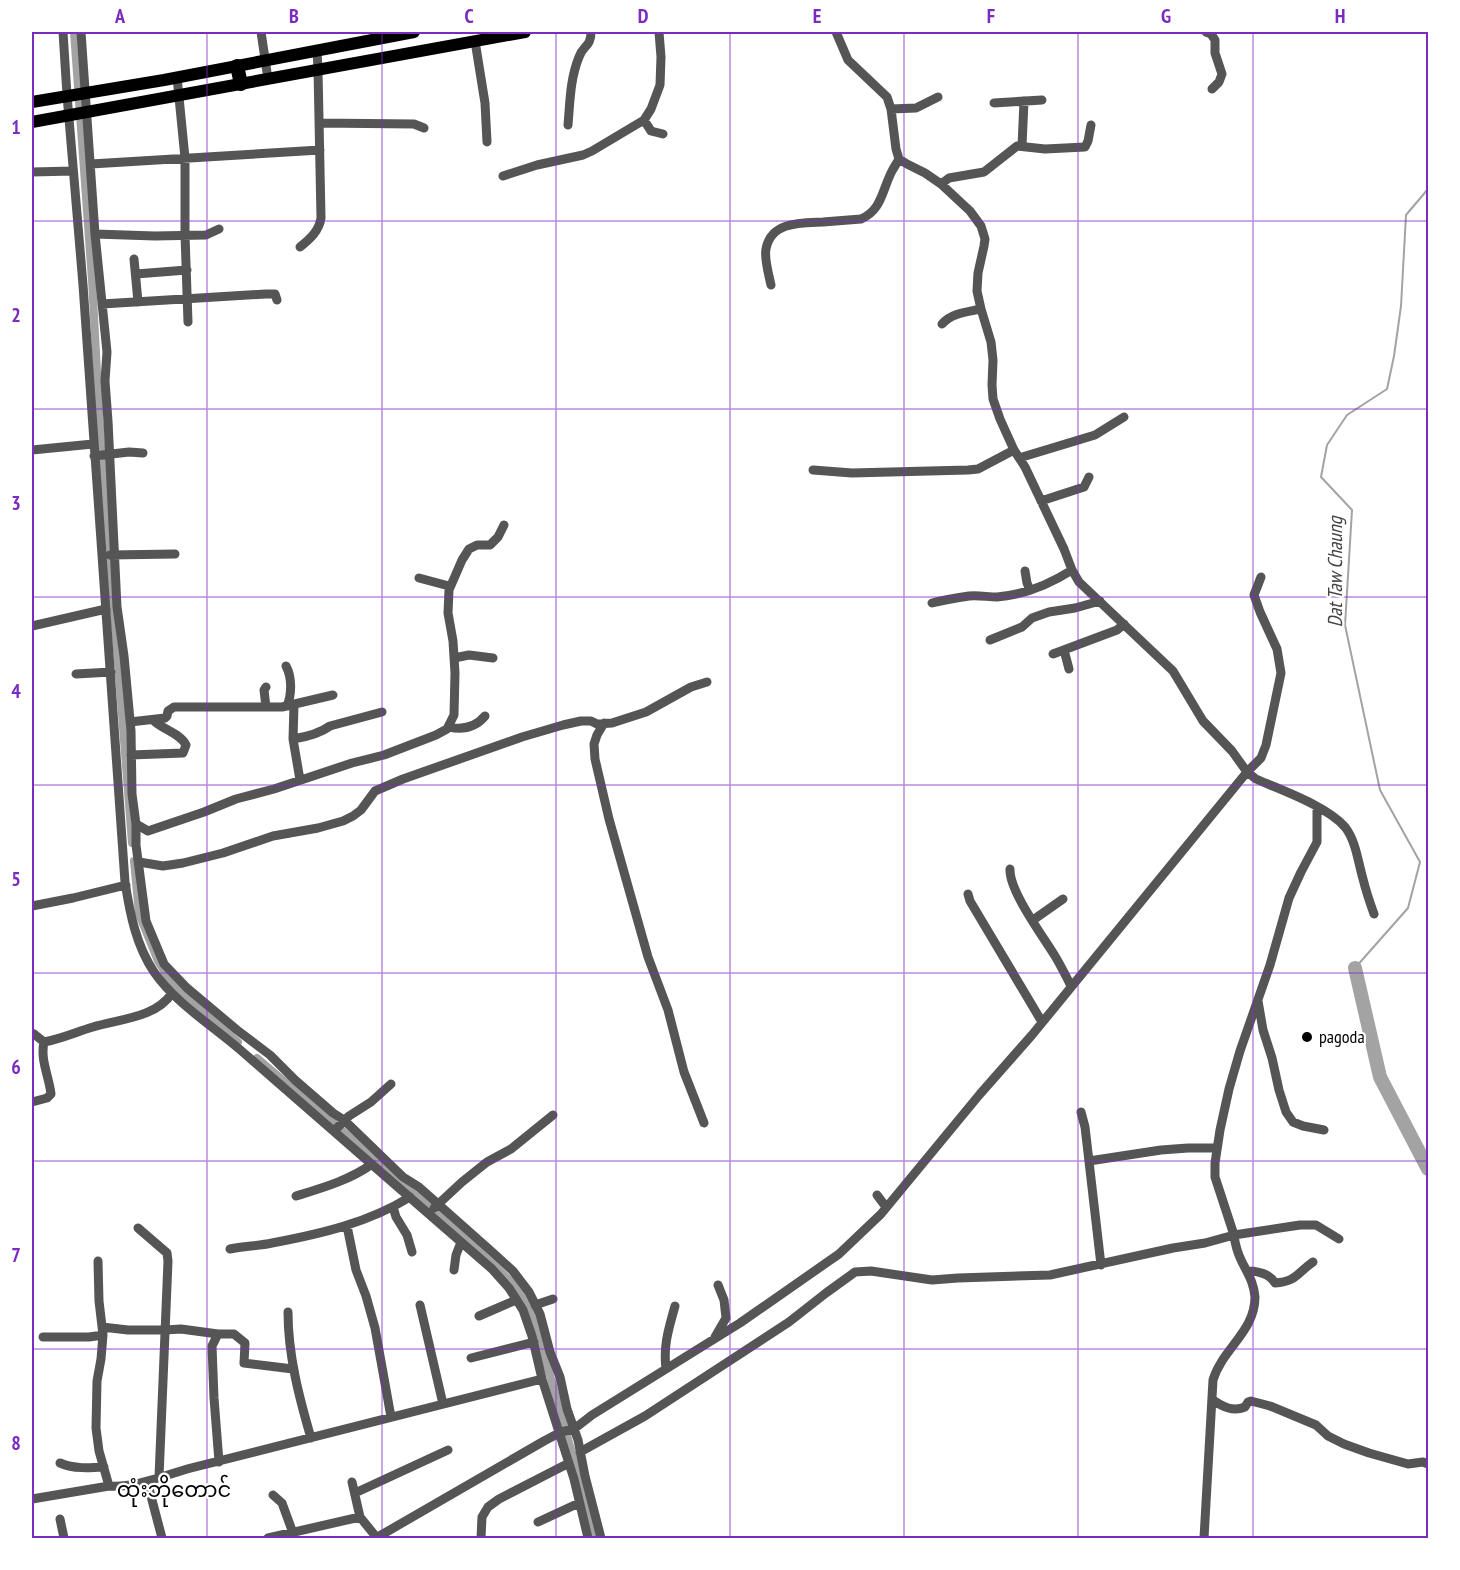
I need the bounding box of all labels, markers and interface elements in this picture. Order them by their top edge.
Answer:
text: A [114,3,126,29]
text: B [289,3,299,29]
text: C [464,3,474,29]
text: D [638,3,649,29]
text: E [813,3,821,29]
text: F [987,3,995,29]
text: G [1161,3,1171,29]
text: H [1335,3,1345,29]
text: 1 [11,114,21,140]
text: 2 [11,302,21,328]
text: 3 [11,490,21,516]
water label: Dat Taw Chaung [1322,515,1348,627]
text: 4 [11,678,21,704]
text: 5 [11,866,21,892]
place label: pagoda [1319,1025,1365,1048]
marker: pagoda [1300,1030,1314,1044]
text: 6 [11,1054,21,1080]
text: 7 [11,1242,21,1268]
text: 8 [11,1430,21,1456]
district label: ထုံးဘိုတောင် [117,1474,231,1507]

